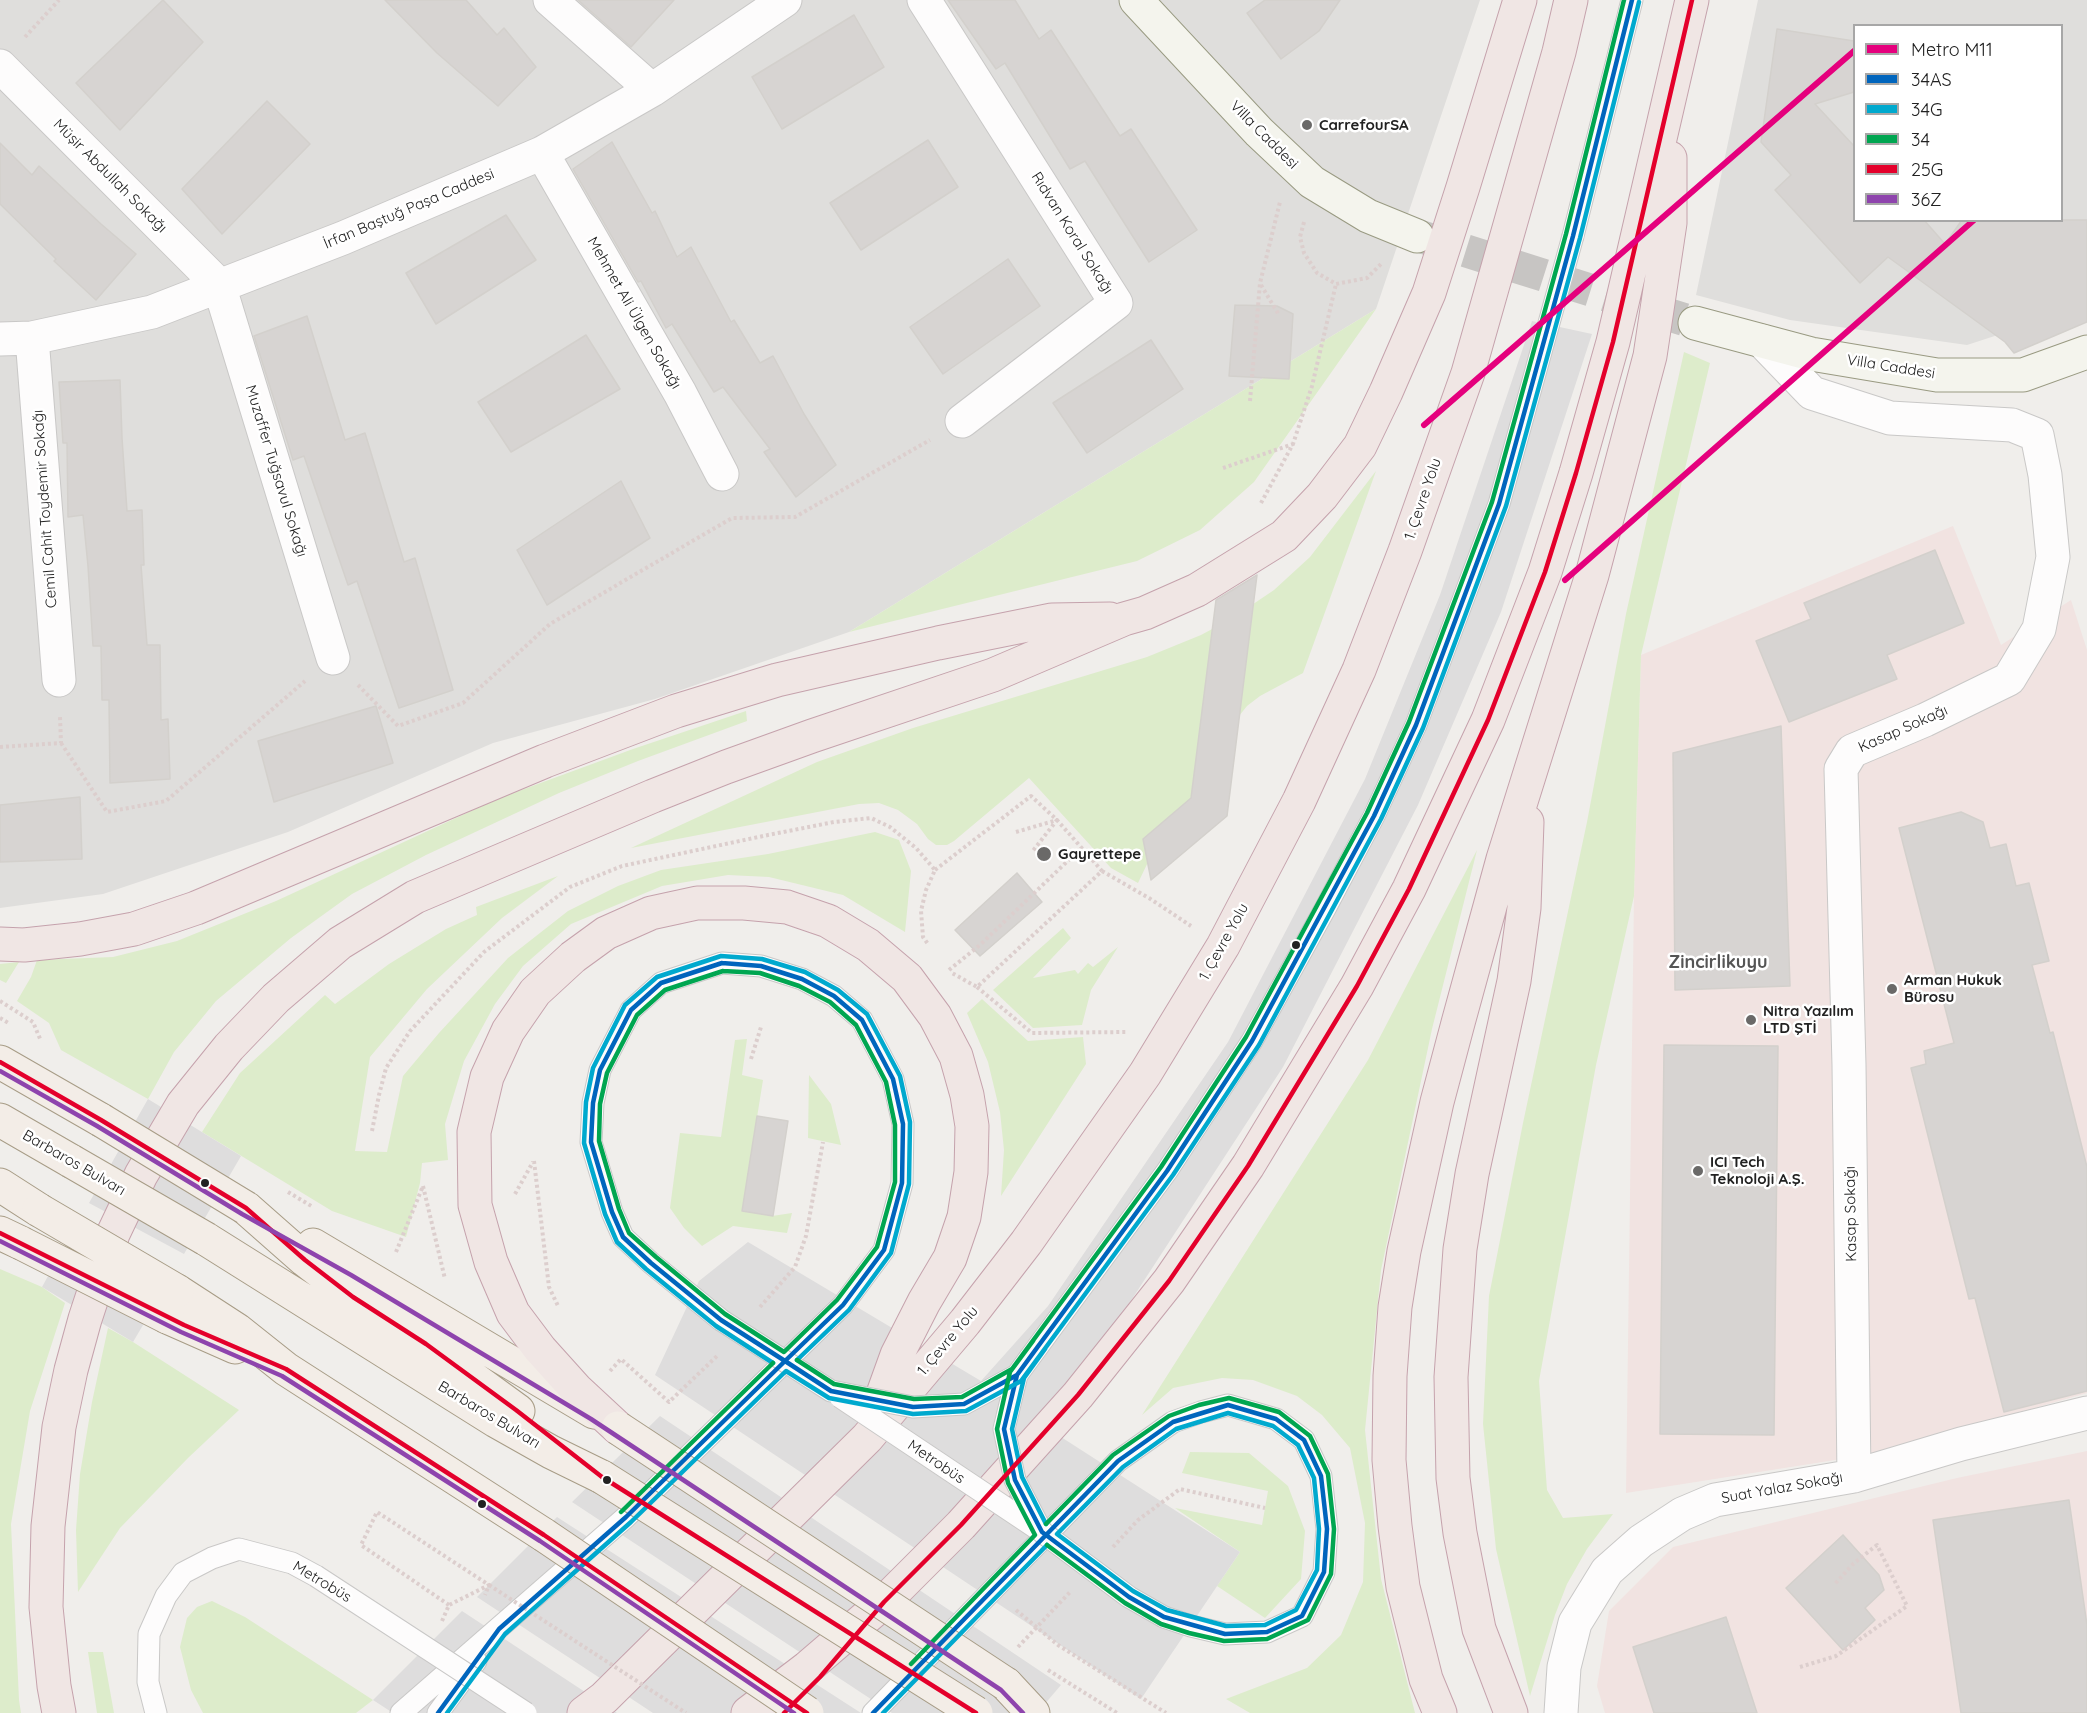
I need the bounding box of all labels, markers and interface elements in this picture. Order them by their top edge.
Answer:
legend [1853,24,2063,222]
text: Metro M11 [1911,38,1993,61]
text: 34AS [1911,68,1952,91]
street label: Villa Caddesi [1226,97,1302,173]
text: 34G [1911,98,1942,121]
street label: Müşir Abdullah Sokağı [49,115,171,237]
place label: CarrefourSA [1319,116,1409,134]
marker: CarrefourSA [1300,118,1314,132]
text: 34 [1911,128,1930,151]
text: 25G [1911,158,1943,181]
street label: İrfan Baştuğ Paşa Caddesi [321,165,497,253]
street label: Rıdvan Koral Sokağı [1027,169,1117,297]
text: 36Z [1911,188,1942,211]
street label: Mehmet Ali Ülgen Sokağı [583,234,685,392]
street label: Villa Caddesi [1846,351,1936,383]
street label: Muzaffer Tuğsavul Sokağı [241,383,311,559]
street label: Cemil Cahit Toydemir Sokağı [29,409,61,609]
street label: 1. Çevre Yolu [1401,456,1445,542]
street label: Kasap Sokağı [1856,701,1950,757]
marker: Gayrettepe [1035,845,1053,863]
place label: Gayrettepe [1058,845,1141,863]
street label: 1. Çevre Yolu [1195,900,1253,984]
unlabelled marker [1290,939,1302,951]
district label: Zincirlikuyu [1668,952,1768,974]
place label: Arman Hukuk Bürosu [1904,971,2002,1006]
marker: Arman Hukuk Bürosu [1885,982,1899,996]
place label: Nitra Yazılım LTD ŞTİ [1763,1002,1854,1037]
marker: Nitra Yazılım LTD ŞTİ [1744,1013,1758,1027]
street label: Barbaros Bulvarı [19,1126,129,1200]
place label: ICI Tech Teknoloji A.Ş. [1710,1153,1804,1188]
marker: ICI Tech Teknoloji A.Ş. [1691,1164,1705,1178]
street label: Kasap Sokağı [1841,1166,1861,1262]
unlabelled marker [199,1177,211,1189]
street label: 1. Çevre Yolu [914,1303,982,1379]
street label: Barbaros Bulvarı [435,1377,543,1453]
street label: Metrobüs [904,1436,968,1488]
street label: Suat Yalaz Sokağı [1720,1468,1844,1508]
unlabelled marker [601,1474,613,1486]
unlabelled marker [476,1498,488,1510]
street label: Metrobüs [289,1558,355,1606]

